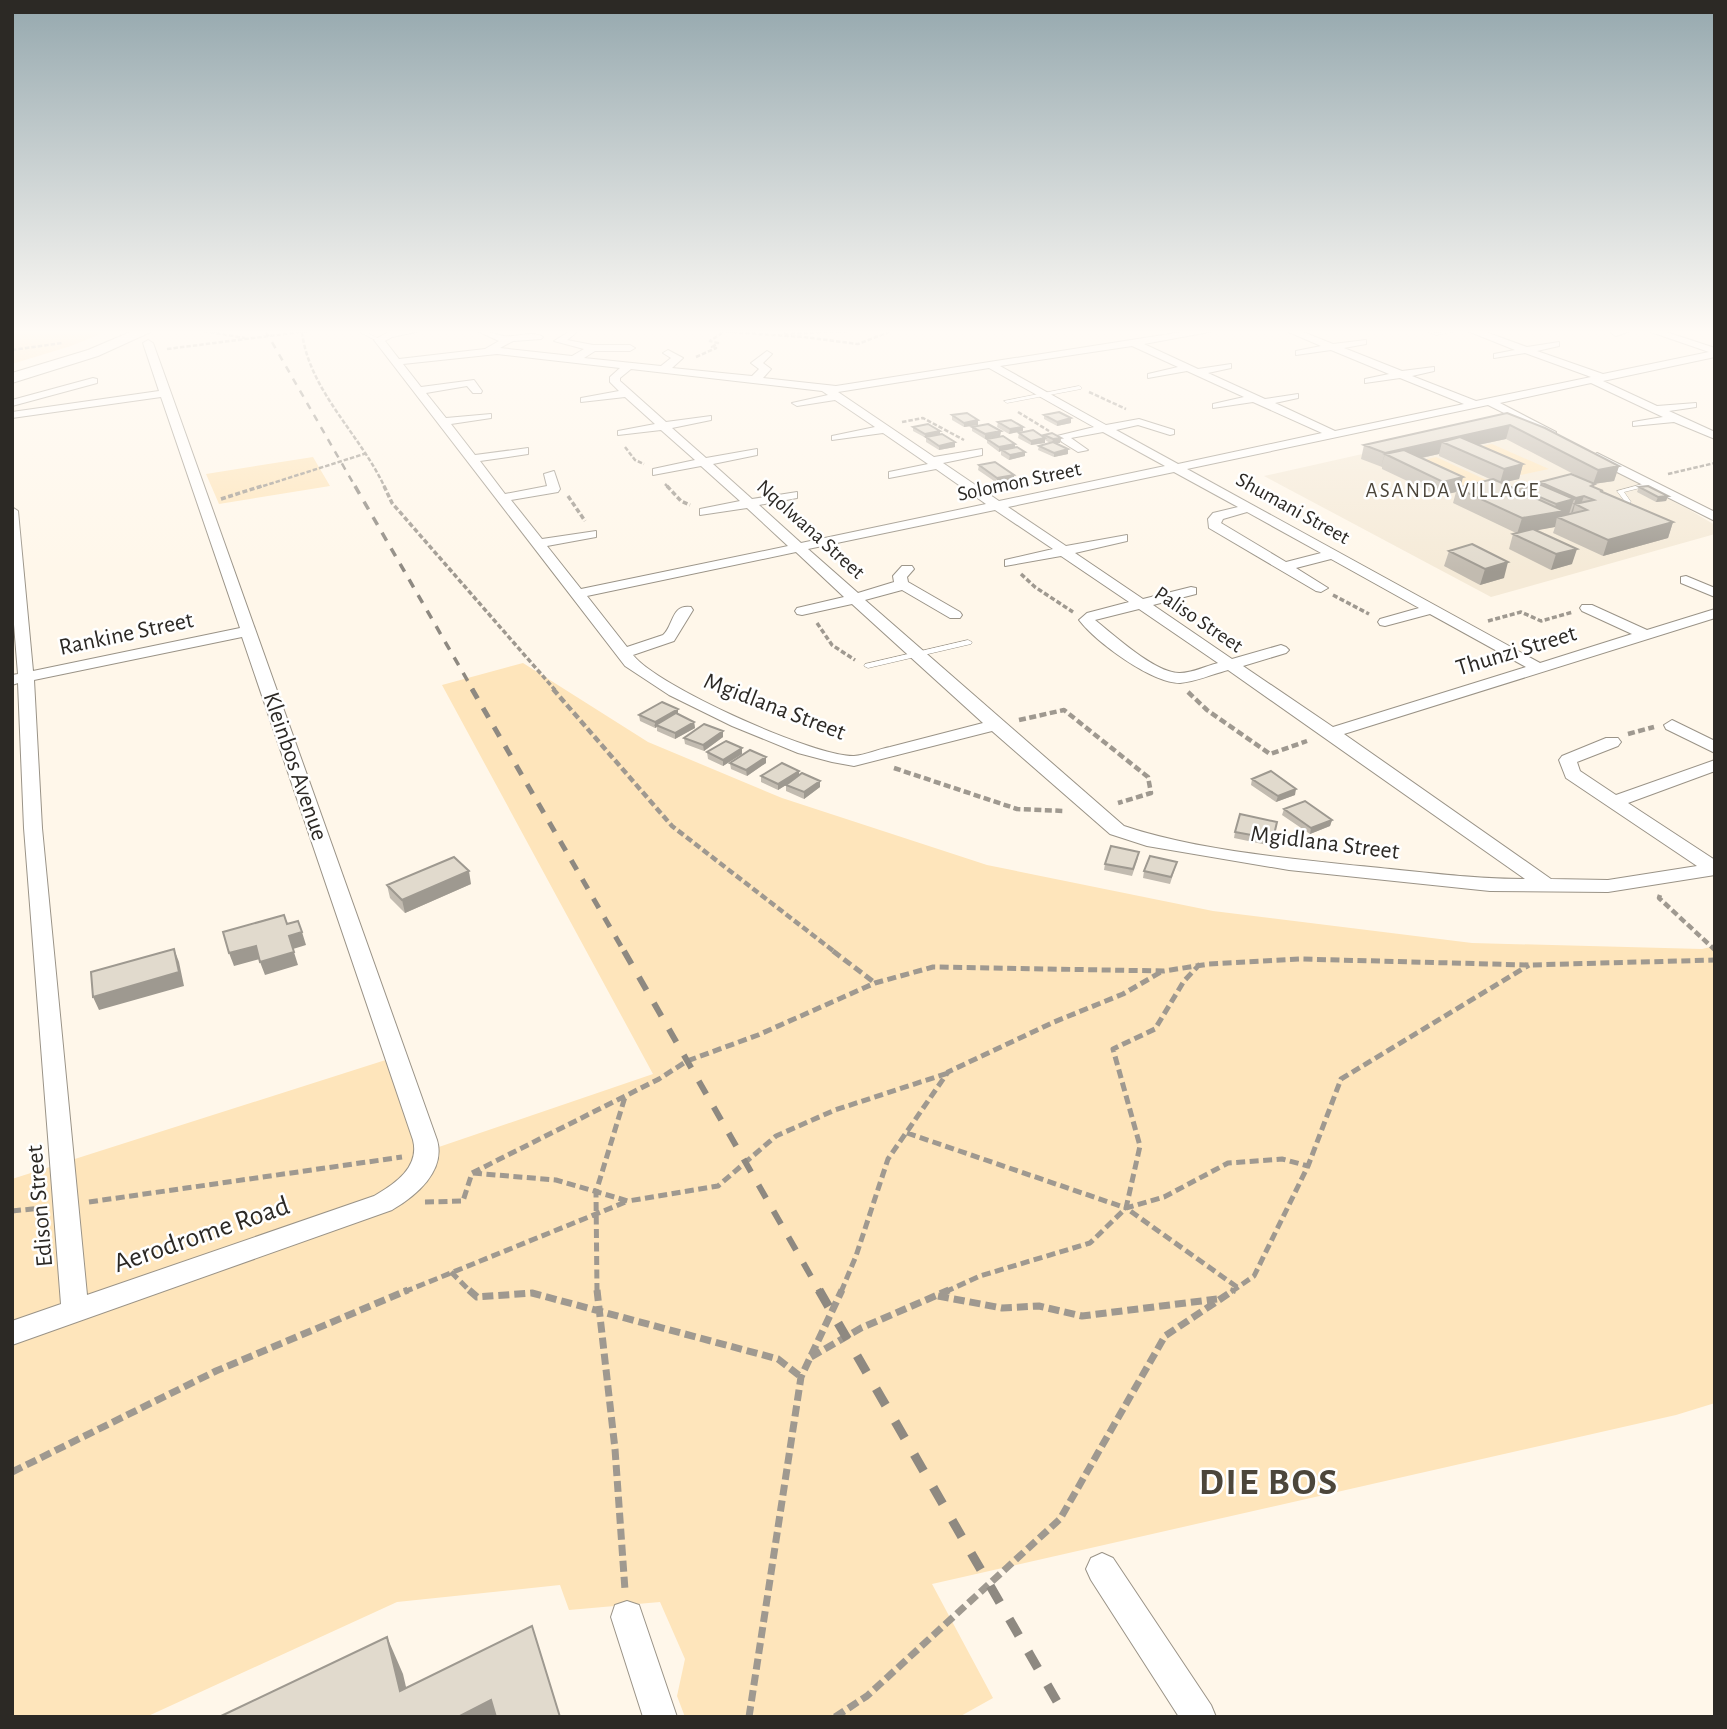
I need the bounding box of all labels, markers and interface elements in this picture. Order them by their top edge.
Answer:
street label: Solomon Street [955,458,1083,505]
street label: Shumani Street [1232,469,1353,548]
street label: Nqolwana Street [753,476,869,583]
district label: ASANDA VILLAGE [1366,480,1540,501]
street label: Paliso Street [1151,582,1247,657]
street label: Rankine Street [57,608,196,660]
street label: Thunzi Street [1453,621,1580,681]
street label: Mgidlana Street [701,669,849,745]
street label: Kleinbos Avenue [258,689,332,844]
street label: Mgidlana Street [1249,822,1401,864]
street label: Edison Street [23,1144,57,1268]
street label: Aerodrome Road [110,1192,293,1278]
district label: DIE BOS [1199,1464,1339,1502]

